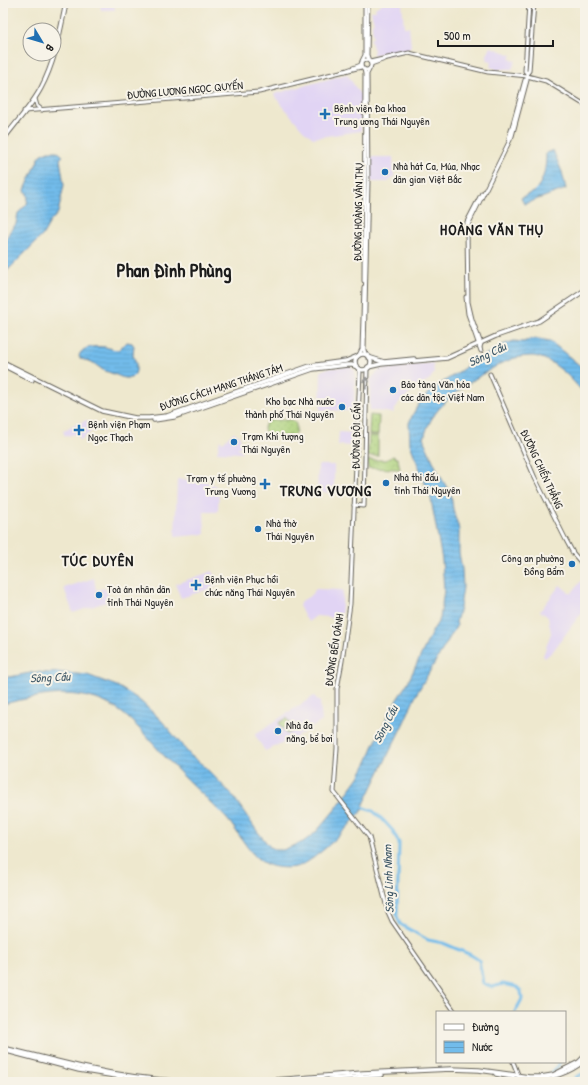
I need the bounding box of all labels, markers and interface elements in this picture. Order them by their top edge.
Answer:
north arrow [22,22,62,62]
scale bar [438,22,553,48]
text: 500 m [444,27,471,44]
text: B [42,42,57,55]
street label: ĐƯỜNG LƯƠNG NGỌC QUYẾN [126,78,244,102]
place label: Bệnh viện Đa khoa Trung ương Thái Nguyên [334,101,430,128]
marker: Bệnh viện Đa khoa Trung ương Thái Nguyên [319,108,331,120]
place label: Nhà hát Ca, Múa, Nhạc dân gian Việt Bắc [393,159,480,186]
street label: ĐƯỜNG HOÀNG VĂN THỤ [350,163,366,261]
marker: Nhà hát Ca, Múa, Nhạc dân gian Việt Bắc [380,167,390,177]
district label: HOÀNG VĂN THỤ [440,219,544,240]
district label: Phan Đình Phùng [117,257,232,284]
water label: Sông Cầu [465,337,510,370]
street label: ĐƯỜNG CÁCH MẠNG THÁNG TÁM [158,360,285,414]
one-way arrow [362,377,370,390]
place label: Bảo tàng Văn hóa các dân tộc Việt Nam [401,377,485,404]
marker: Bảo tàng Văn hóa các dân tộc Việt Nam [388,385,398,395]
place label: Kho bạc Nhà nước thành phố Thái Nguyên [245,394,335,421]
marker: Kho bạc Nhà nước thành phố Thái Nguyên [337,402,347,412]
street label: ĐƯỜNG ĐỘI CẤN [348,403,364,469]
place label: Bệnh viện Phạm Ngọc Thạch [88,417,151,444]
marker: Bệnh viện Phạm Ngọc Thạch [73,424,85,436]
street label: ĐƯỜNG CHIẾN THẮNG [518,427,567,511]
place label: Trạm Khí tượng Thái Nguyên [242,429,304,456]
marker: Trạm Khí tượng Thái Nguyên [229,437,239,447]
place label: Nhà thi đấu tỉnh Thái Nguyên [394,470,461,497]
place label: Trạm y tế phường Trưng Vương [186,471,256,498]
marker: Trạm y tế phường Trưng Vương [259,478,271,490]
marker: Nhà thi đấu tỉnh Thái Nguyên [381,478,391,488]
district label: TRƯNG VƯƠNG [279,480,372,501]
place label: Nhà thờ Thái Nguyên [266,516,314,543]
marker: Nhà thờ Thái Nguyên [253,524,263,534]
district label: TÚC DUYÊN [61,550,134,571]
place label: Công an phường Đồng Bẩm [501,551,565,578]
marker: Công an phường Đồng Bẩm [567,559,577,569]
place label: Bệnh viện Phục hồi chức năng Thái Nguyên [205,572,295,599]
marker: Bệnh viện Phục hồi chức năng Thái Nguyên [190,579,202,591]
place label: Toà án nhân dân tỉnh Thái Nguyên [107,582,174,609]
marker: Toà án nhân dân tỉnh Thái Nguyên [94,590,104,600]
street label: ĐƯỜNG BẾN OÁNH [321,613,347,687]
water label: Sông Cầu [30,667,72,687]
water label: Sông Cầu [368,701,402,746]
place label: Nhà đa năng, bể bơi [286,718,333,745]
marker: Nhà đa năng, bể bơi [273,726,283,736]
water label: Sông Linh Nham [378,844,398,914]
legend [436,1011,566,1063]
text: Đường [472,1018,499,1035]
text: Nước [472,1038,493,1055]

